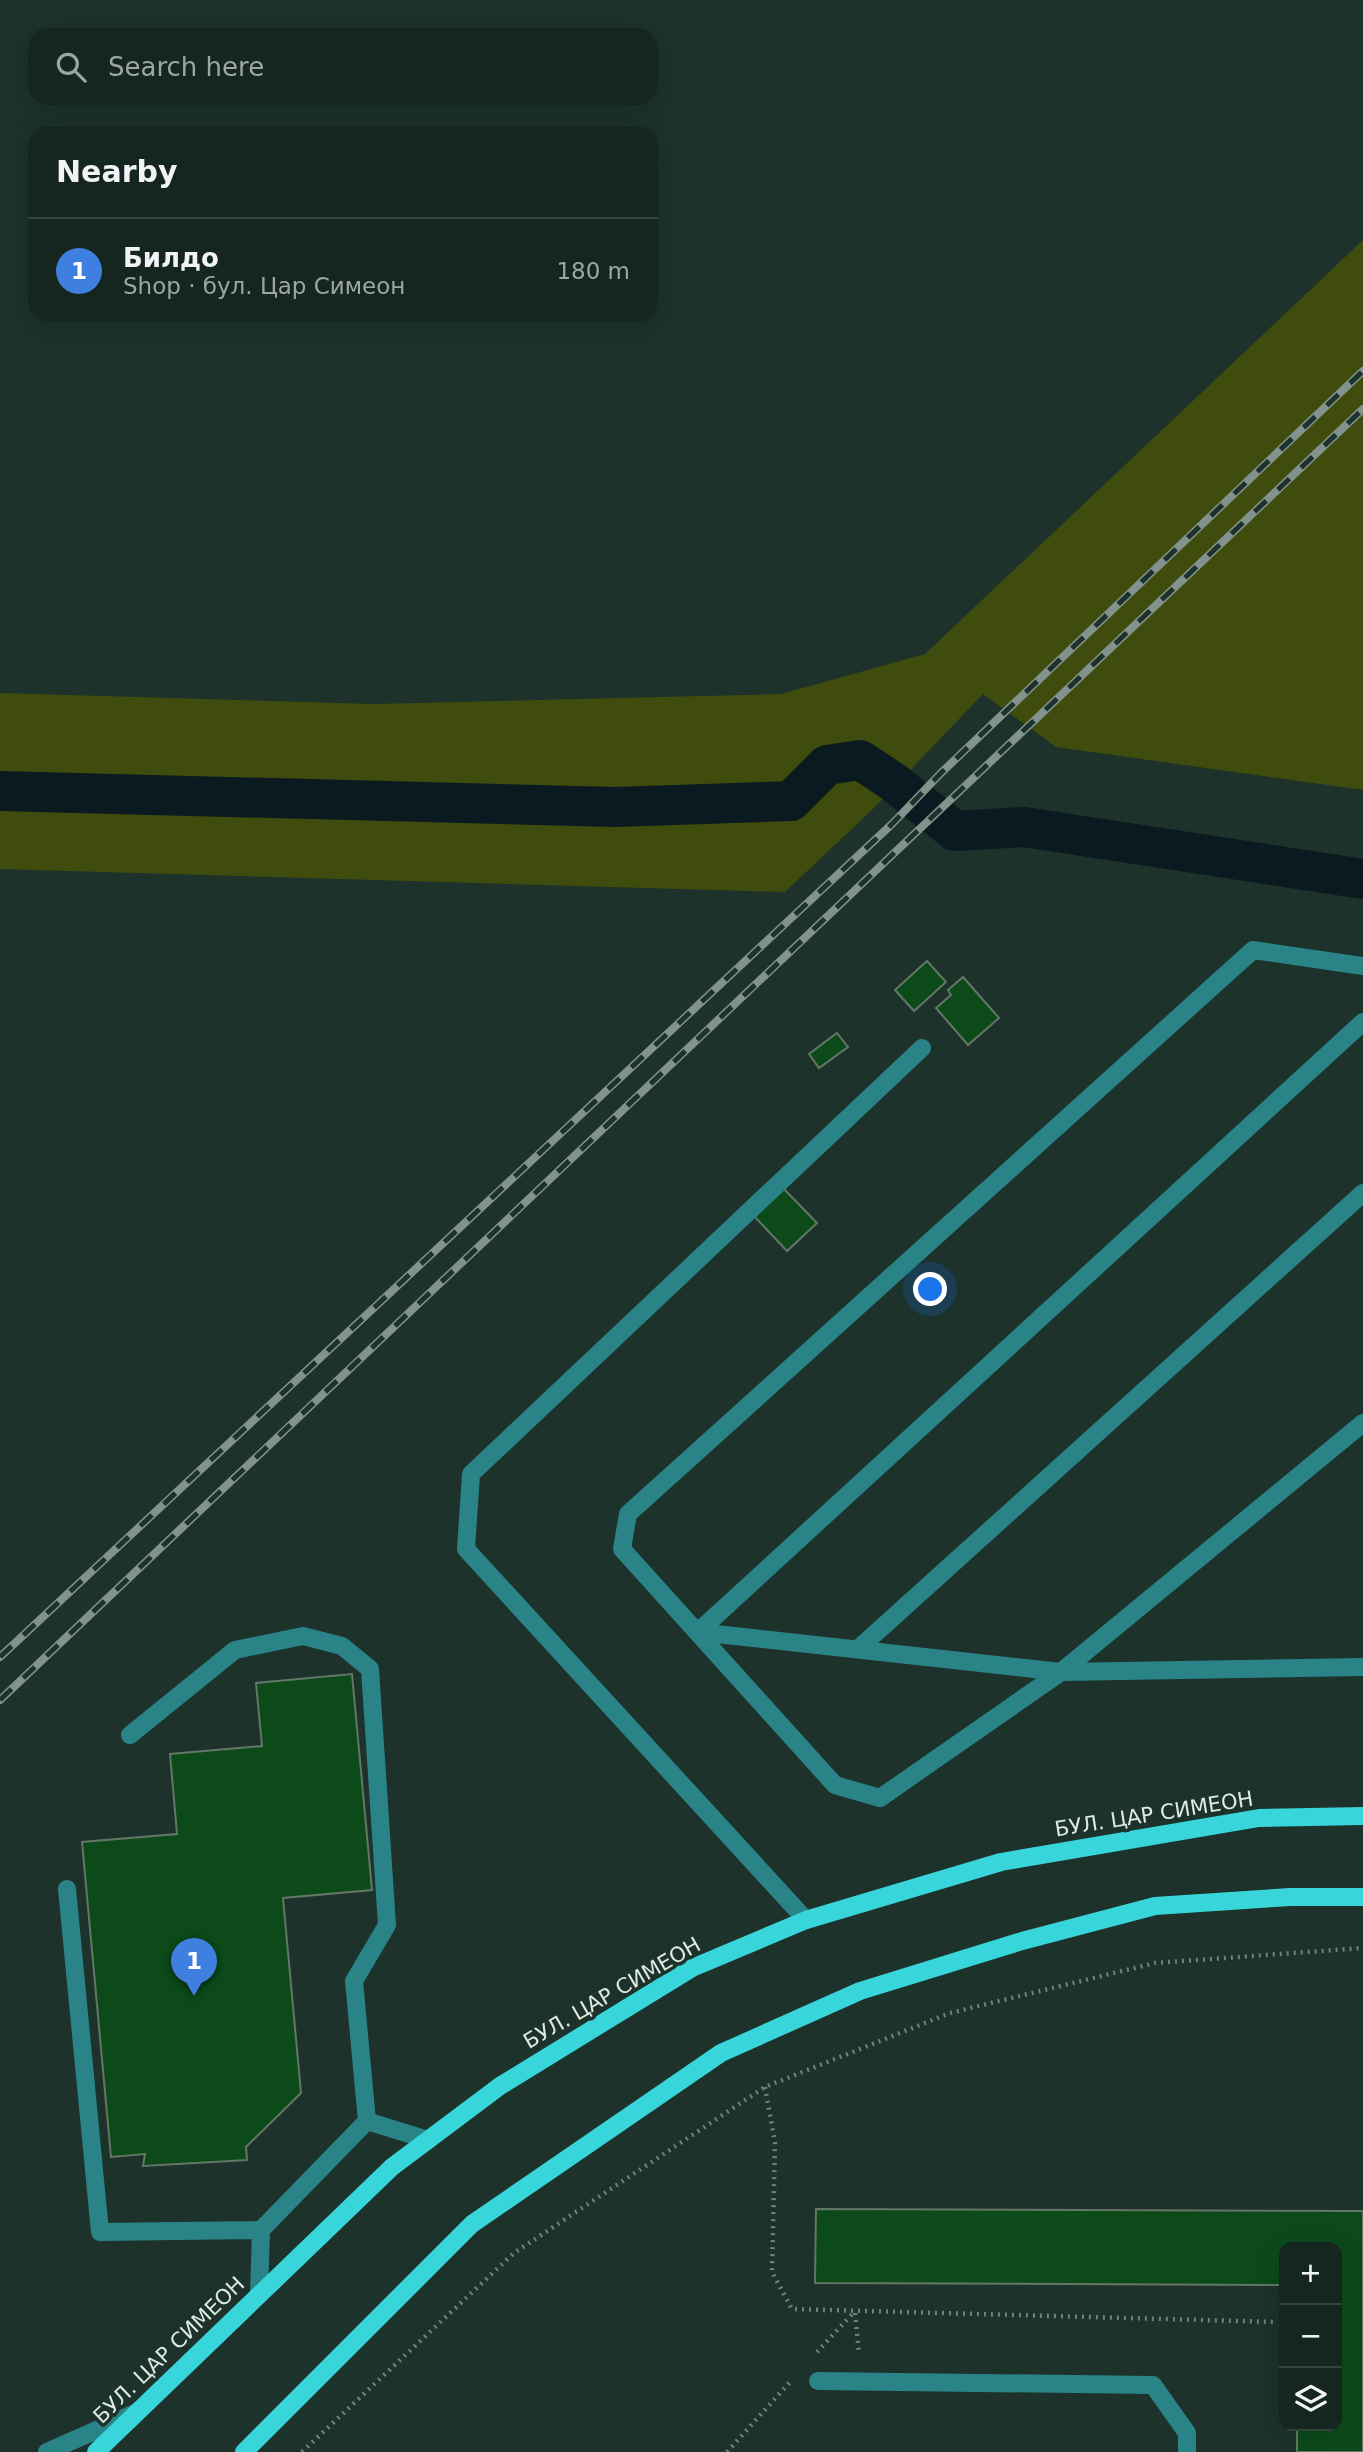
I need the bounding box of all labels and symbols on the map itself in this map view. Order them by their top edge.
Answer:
your location [913,1272,947,1306]
street label: БУЛ. ЦАР СИМЕОН [1053,1786,1255,1842]
street label: БУЛ. ЦАР СИМЕОН [519,1932,705,2054]
pin: 1 [171,1938,217,1996]
street label: БУЛ. ЦАР СИМЕОН [89,2272,249,2428]

